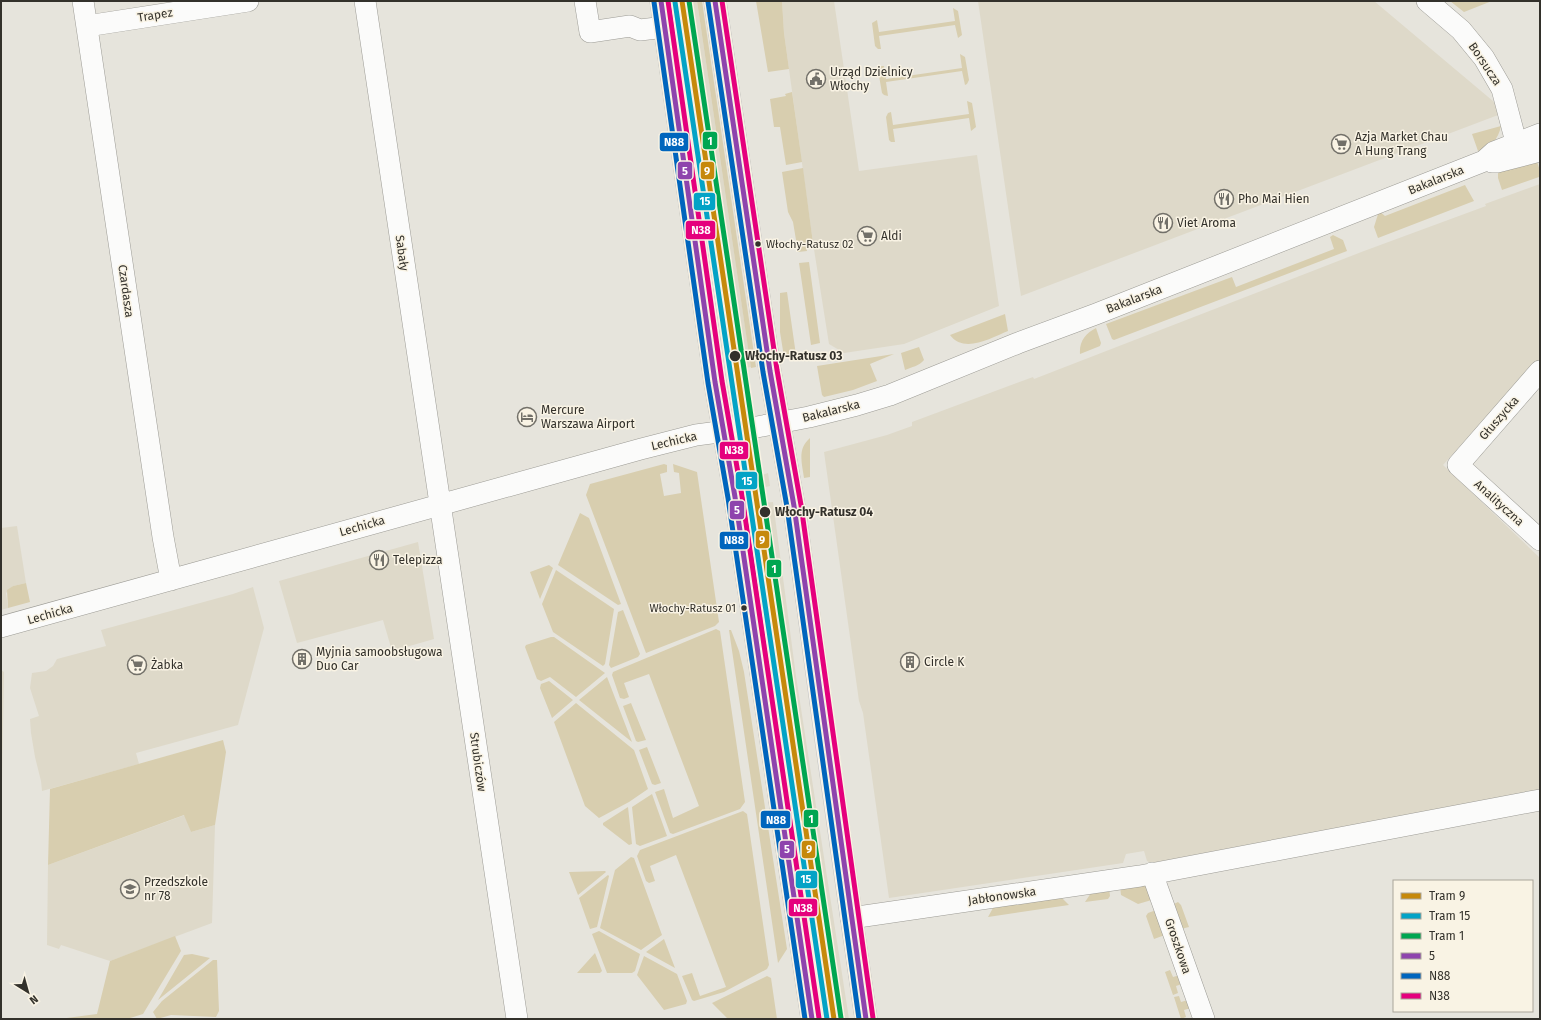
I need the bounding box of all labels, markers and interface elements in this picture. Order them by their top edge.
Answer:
street label: Trapez [136,5,174,25]
street label: Borsucza [1466,40,1504,88]
place label: Urząd Dzielnicy Włochy [830,65,913,93]
public building icon: Urząd Dzielnicy Włochy [805,68,827,90]
place label: Azja Market Chau A Hung Trang [1355,130,1448,158]
line badge: 1 [702,131,718,150]
line badge: N88 [659,132,689,152]
supermarket icon: Azja Market Chau A Hung Trang [1330,133,1352,155]
text: 1 [707,135,713,148]
text: N88 [664,136,685,149]
line badge: 5 [677,161,693,180]
line badge: 9 [700,161,715,180]
street label: Bakalarska [1406,163,1466,197]
text: 5 [682,165,688,178]
text: 9 [704,165,710,178]
restaurant icon: Pho Mai Hien [1213,188,1235,210]
line badge: 15 [693,192,716,211]
place label: Pho Mai Hien [1238,192,1310,206]
text: 15 [700,195,711,208]
restaurant icon: Viet Aroma [1152,212,1174,234]
place label: Viet Aroma [1177,216,1236,230]
line badge: N38 [685,220,716,240]
text: N38 [691,224,711,237]
supermarket icon: Aldi [856,225,878,247]
place label: Aldi [881,229,902,243]
street label: Sabały [393,234,411,272]
place label: Włochy-Ratusz 02 [766,238,853,251]
marker: Włochy-Ratusz 02 [753,239,763,249]
street label: Czardasza [115,264,137,318]
street label: Bakalarska [1104,282,1164,316]
marker: Włochy-Ratusz 03 [728,349,742,363]
place label: Włochy-Ratusz 03 [745,349,843,363]
street label: Głuszycka [1476,393,1522,443]
street label: Bakalarska [801,397,861,425]
place label: Mercure Warszawa Airport [541,403,635,431]
hotel icon: Mercure Warszawa Airport [516,406,538,428]
street label: Lechicka [650,429,698,453]
line badge: N38 [719,441,749,460]
text: N38 [724,444,744,457]
line badge: 15 [735,471,758,490]
text: 15 [742,475,753,488]
street label: Analityczna [1471,477,1527,529]
line badge: 5 [729,500,745,520]
text: 5 [734,504,740,517]
marker: Włochy-Ratusz 04 [758,505,772,519]
place label: Włochy-Ratusz 04 [775,505,873,519]
street label: Lechicka [338,513,386,539]
line badge: 9 [755,530,770,549]
line badge: N88 [719,531,749,550]
text: N88 [724,534,745,547]
text: 9 [759,534,765,547]
restaurant icon: Telepizza [368,549,390,571]
place label: Telepizza [393,553,442,567]
line badge: 1 [766,559,782,578]
text: 1 [771,563,777,576]
street label: Lechicka [26,601,74,627]
place label: Włochy-Ratusz 01 [649,602,736,615]
marker: Włochy-Ratusz 01 [739,603,749,613]
place label: Myjnia samoobsługowa Duo Car [316,645,442,673]
building icon: Myjnia samoobsługowa Duo Car [291,648,313,670]
building icon: Circle K [899,651,921,673]
supermarket icon: Żabka [126,654,148,676]
place label: Circle K [924,655,965,669]
place label: Żabka [151,657,183,672]
street label: Strubiczów [467,732,489,793]
line badge: 1 [803,809,819,828]
line badge: N88 [760,810,791,829]
text: 1 [808,813,814,826]
text: N88 [766,814,787,827]
line badge: 5 [779,840,795,859]
line badge: 9 [801,840,816,859]
text: 5 [784,843,790,856]
text: 9 [806,843,812,856]
line badge: 15 [795,870,818,889]
text: 15 [801,873,812,886]
place label: Przedszkole nr 78 [144,875,208,903]
school or university icon: Przedszkole nr 78 [119,878,141,900]
legend [1393,880,1533,1012]
street label: Jabłonowska [967,884,1037,908]
text: Tram 9 [1429,889,1465,903]
line badge: N38 [788,898,818,917]
text: N38 [793,902,813,915]
text: Tram 15 [1429,909,1470,923]
street label: Groszkowa [1162,916,1194,976]
text: Tram 1 [1429,929,1464,943]
text: 5 [1429,949,1435,963]
text: N88 [1429,969,1451,983]
north arrow [8,972,48,1012]
text: N38 [1429,989,1450,1003]
text: N [27,992,41,1007]

